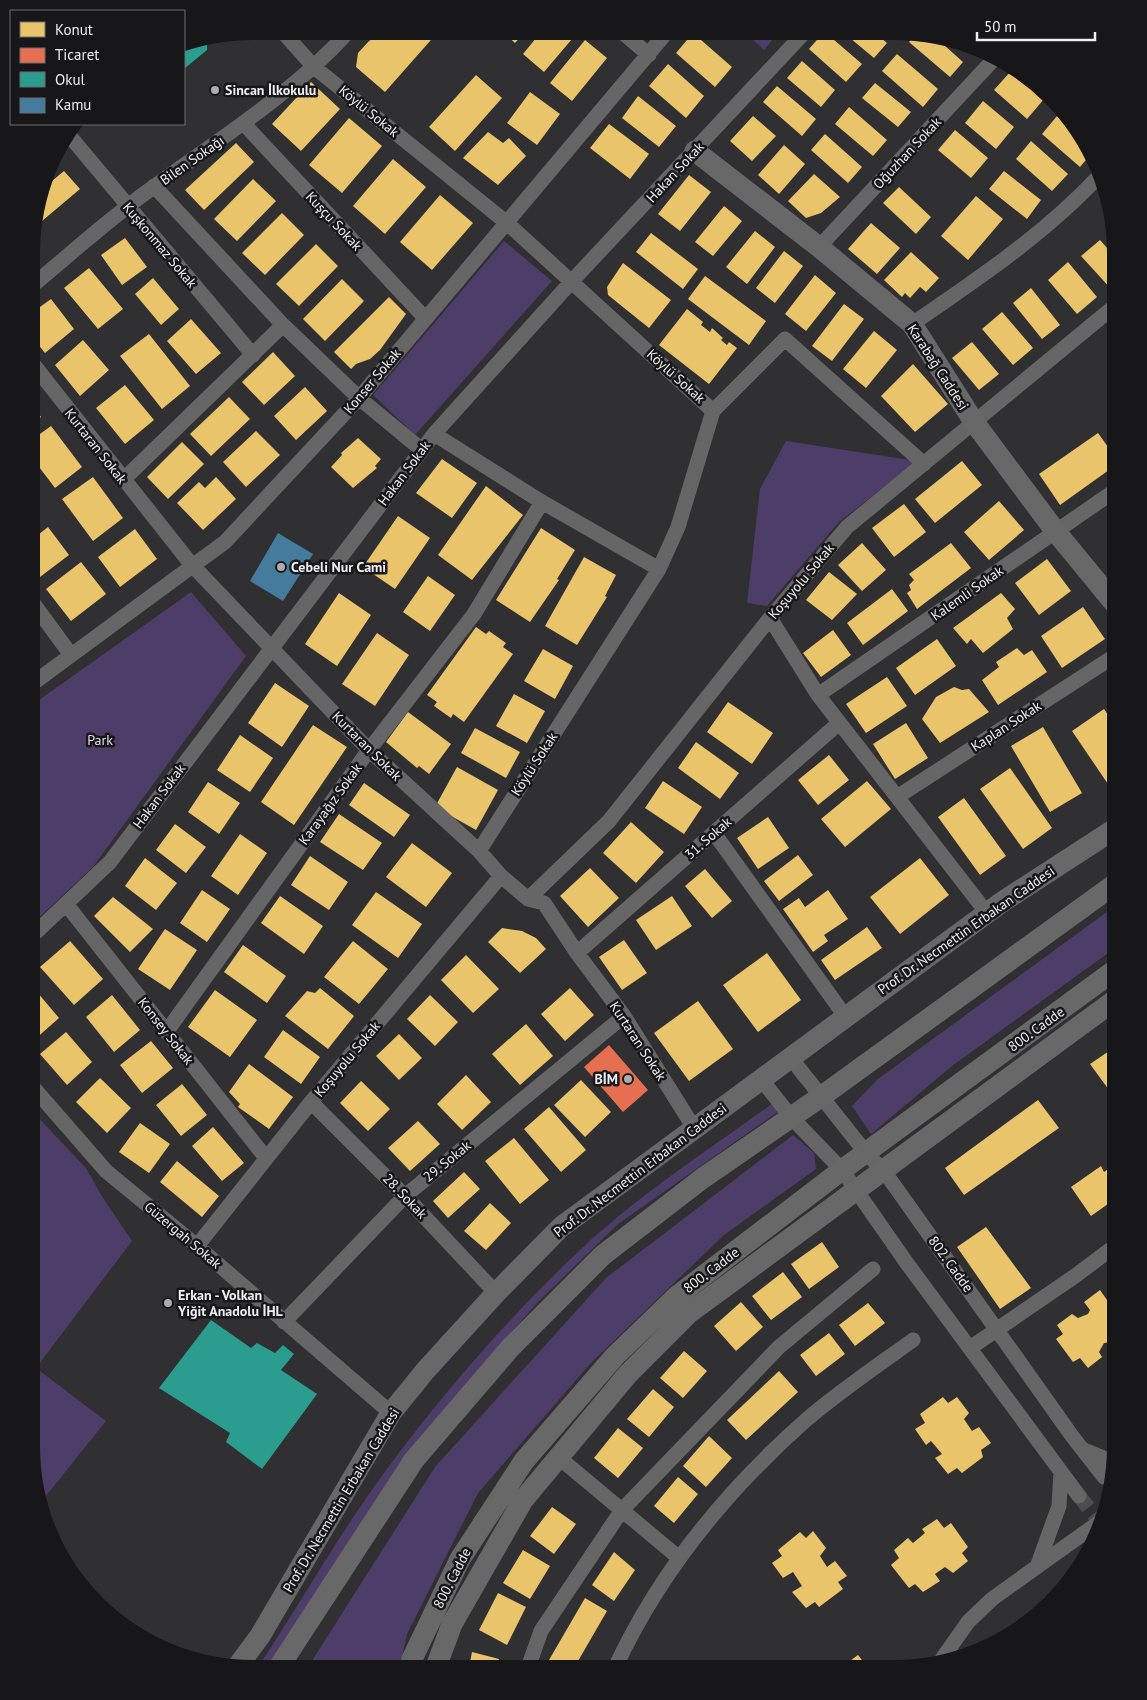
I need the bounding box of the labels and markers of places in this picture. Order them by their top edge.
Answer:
place label: Sincan İlkokulu [225,81,316,99]
marker: Sincan İlkokulu [209,84,221,96]
place label: Cebeli Nur Cami [291,558,386,576]
marker: Cebeli Nur Cami [275,561,287,573]
place label: BİM [595,1070,618,1088]
marker: BİM [622,1073,634,1085]
place label: Erkan - Volkan Yiğit Anadolu İHL [177,1286,284,1320]
marker: Erkan - Volkan Yiğit Anadolu İHL [162,1297,174,1309]

